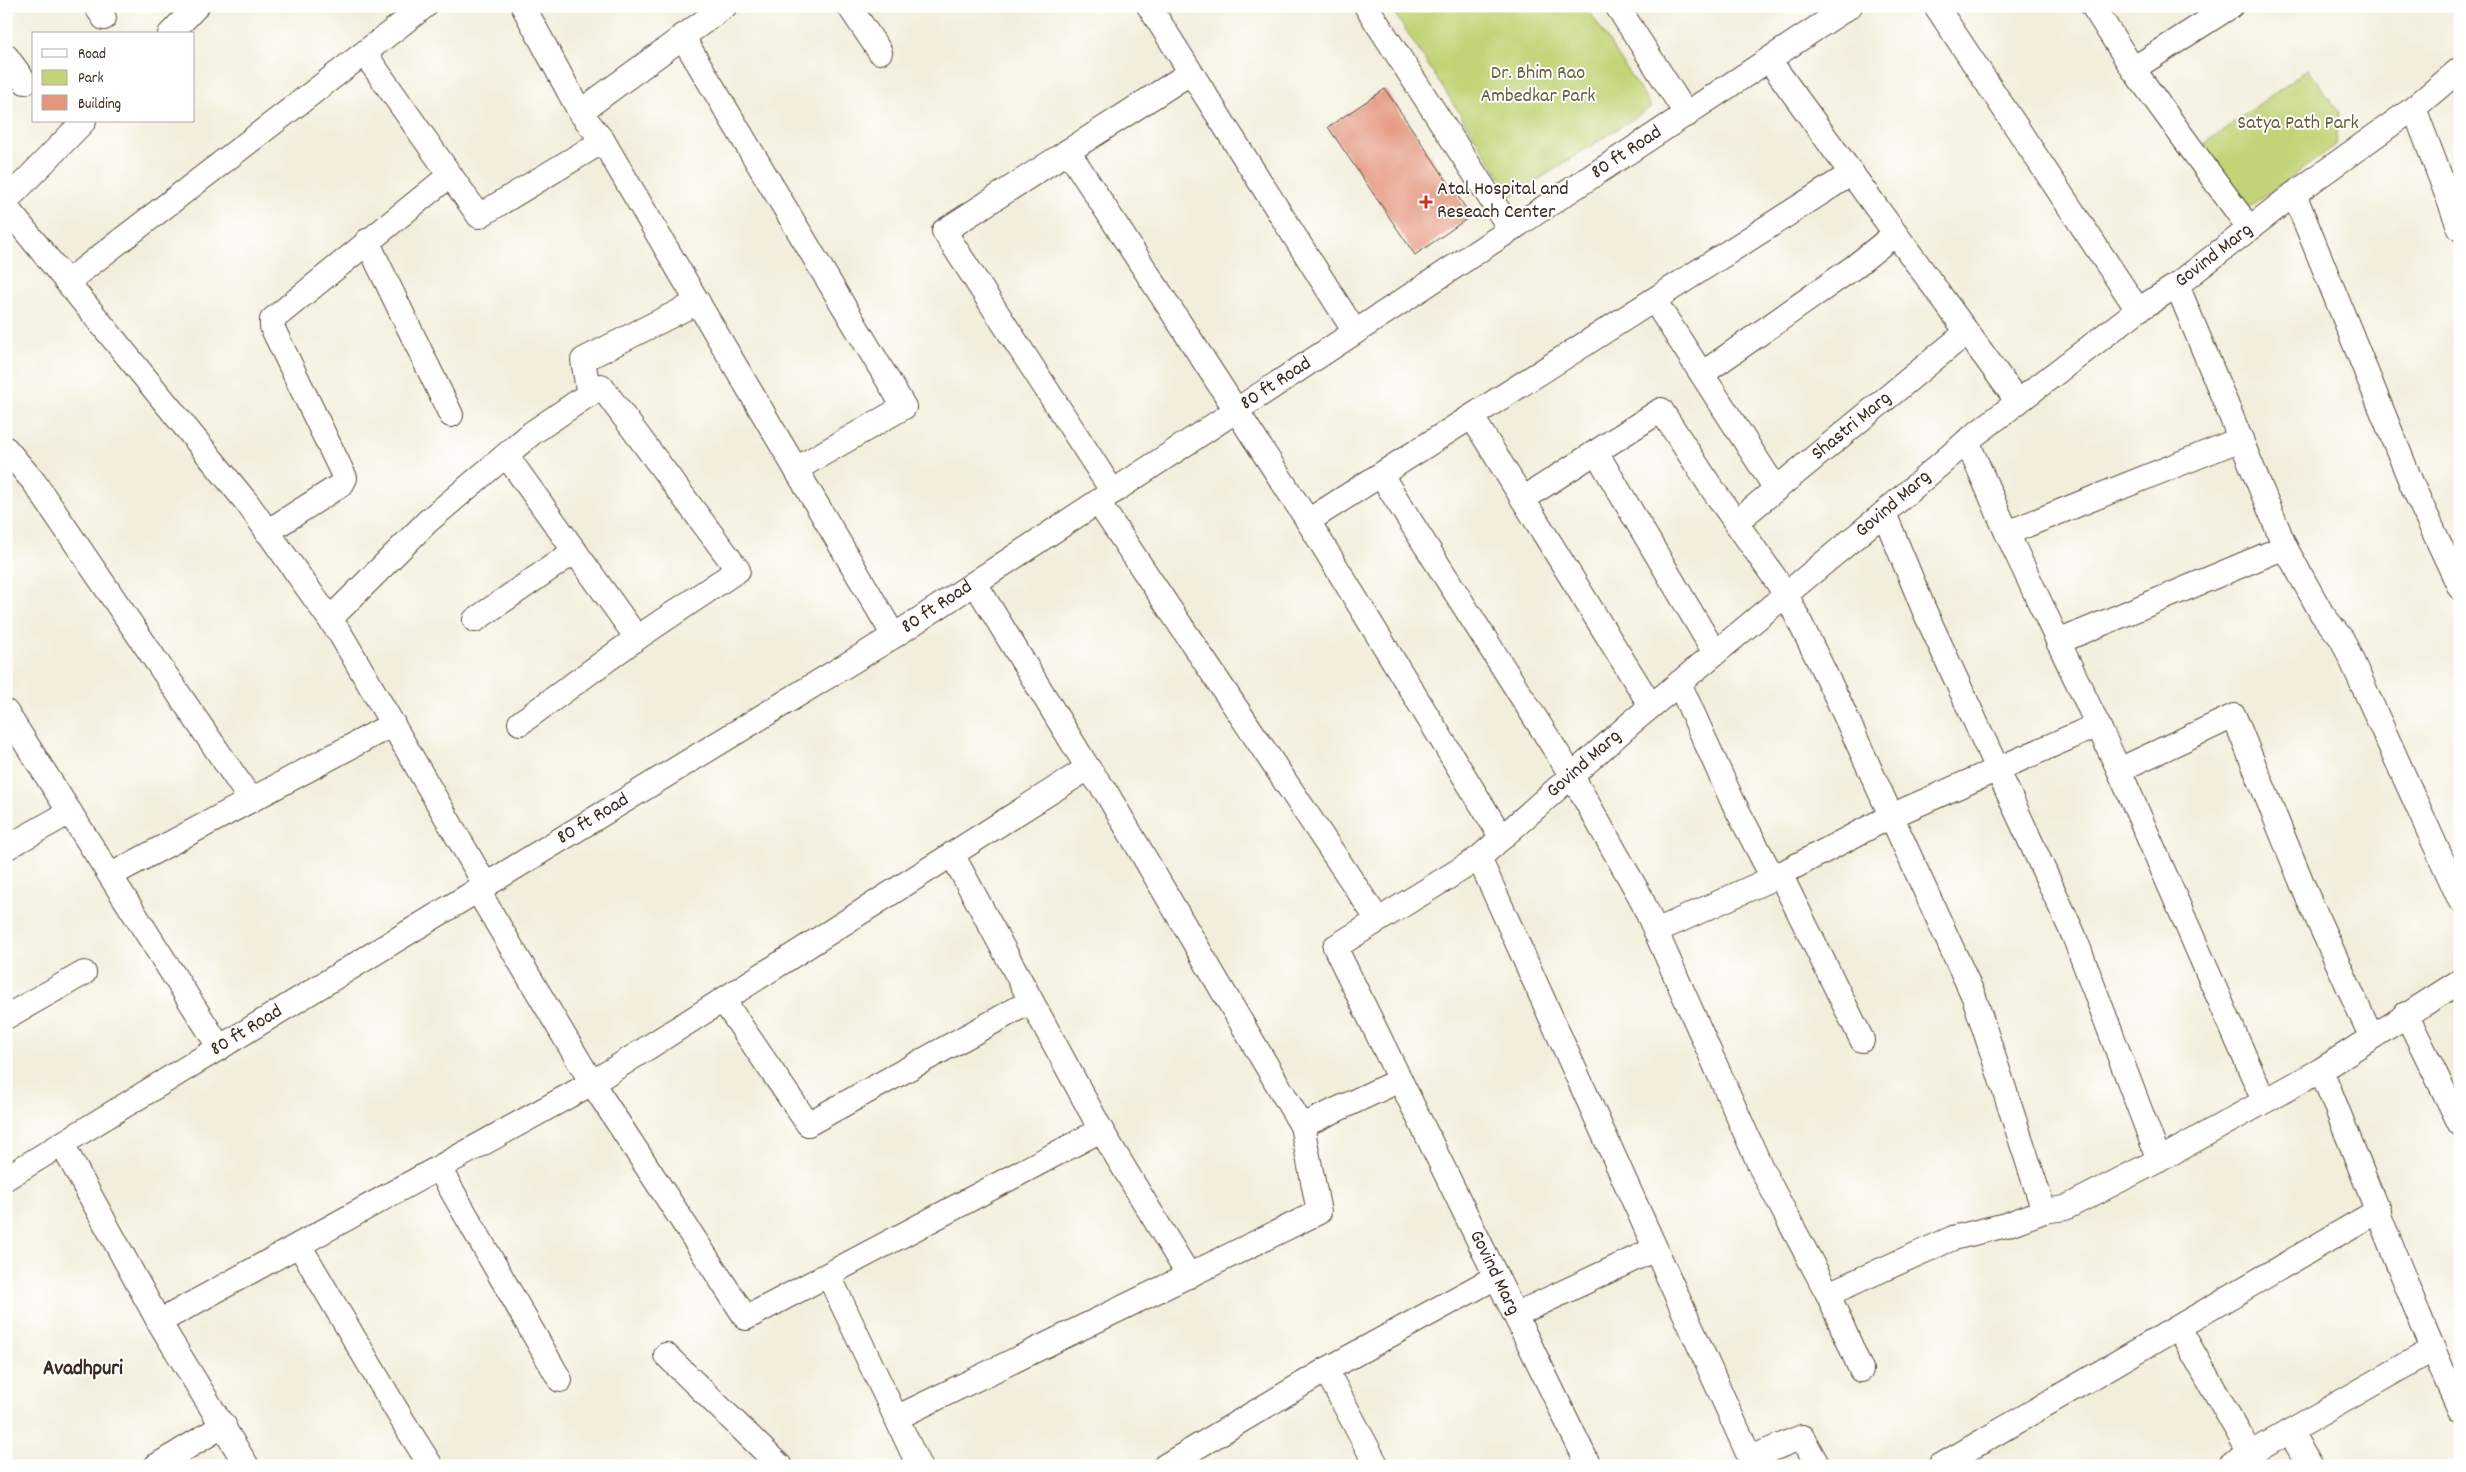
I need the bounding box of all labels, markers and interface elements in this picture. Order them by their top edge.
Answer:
legend [32,32,195,122]
text: Road [78,44,106,66]
park label: Dr. Bhim Rao Ambedkar Park [1480,60,1596,111]
text: Park [78,68,104,90]
text: Building [78,94,121,116]
park label: Satya Path Park [2237,110,2359,138]
street label: 80 ft Road [1586,119,1668,187]
place label: Atal Hospital and Reseach Center [1437,176,1569,227]
marker: Atal Hospital and Reseach Center [1419,195,1433,209]
street label: Govind Marg [2170,217,2259,295]
street label: 80 ft Road [1235,350,1317,418]
street label: Shastri Marg [1806,385,1898,468]
street label: Govind Marg [1850,464,1937,545]
street label: 80 ft Road [896,574,978,641]
street label: Govind Marg [1541,724,1628,805]
street label: 80 ft Road [552,787,635,852]
street label: 80 ft Road [205,998,288,1064]
street label: Govind Marg [1461,1226,1527,1320]
district label: Avadhpuri [43,1355,123,1385]

